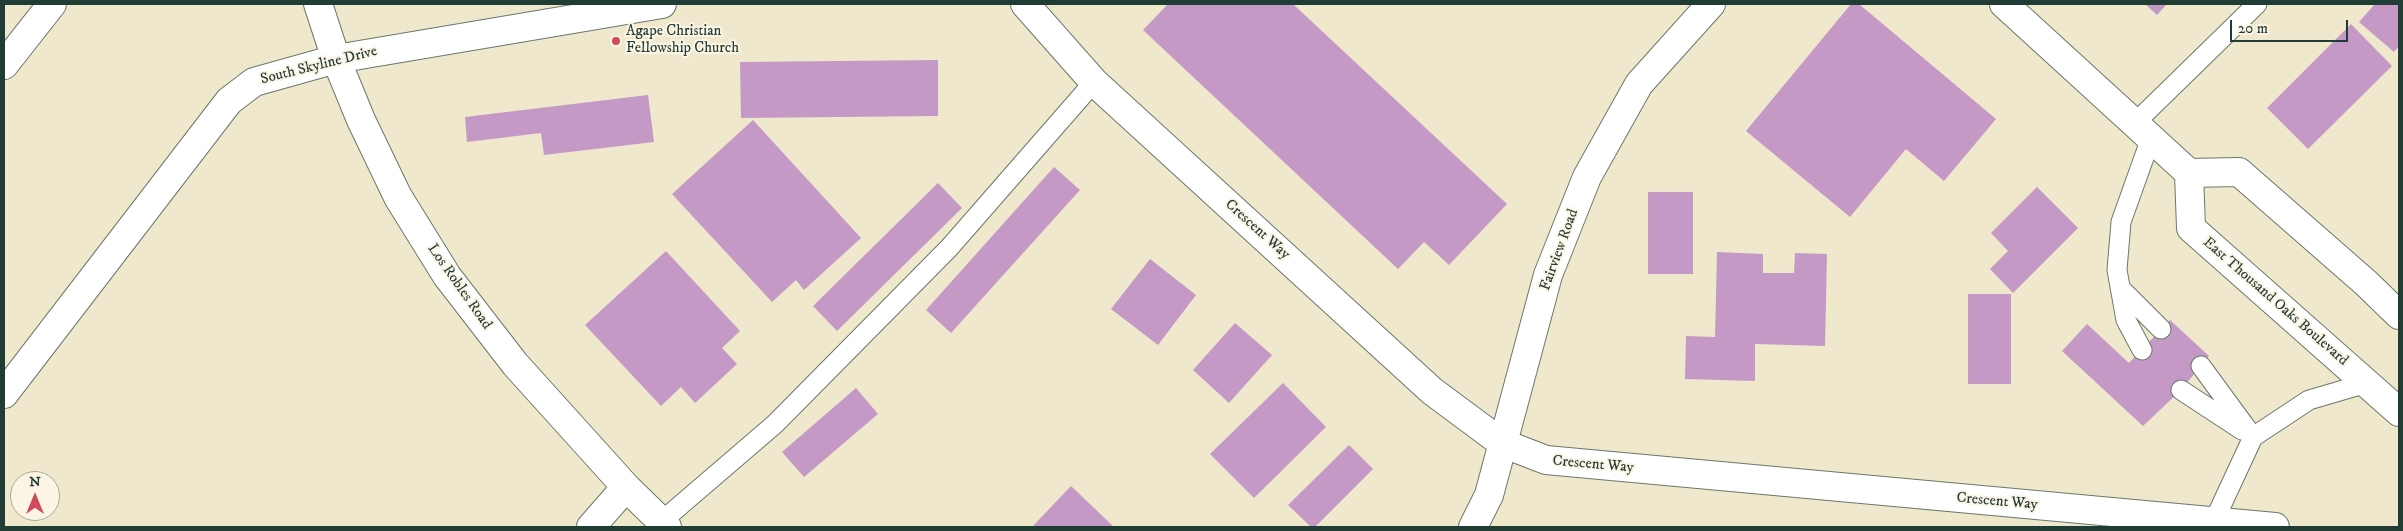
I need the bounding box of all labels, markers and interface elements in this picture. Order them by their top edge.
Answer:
scale bar [2233,10,2350,42]
text: 20 m [2238,19,2268,38]
place label: Agape Christian Fellowship Church [626,23,739,58]
marker: Agape Christian Fellowship Church [610,35,622,47]
street label: South Skyline Drive [259,43,379,89]
street label: Crescent Way [1221,196,1293,264]
street label: Fairview Road [1537,207,1583,293]
street label: East Thousand Oaks Boulevard [2199,234,2351,370]
street label: Los Robles Road [423,241,495,333]
street label: Crescent Way [1552,452,1634,478]
north arrow [10,471,60,521]
text: N [29,473,41,491]
street label: Crescent Way [1956,489,2038,515]

